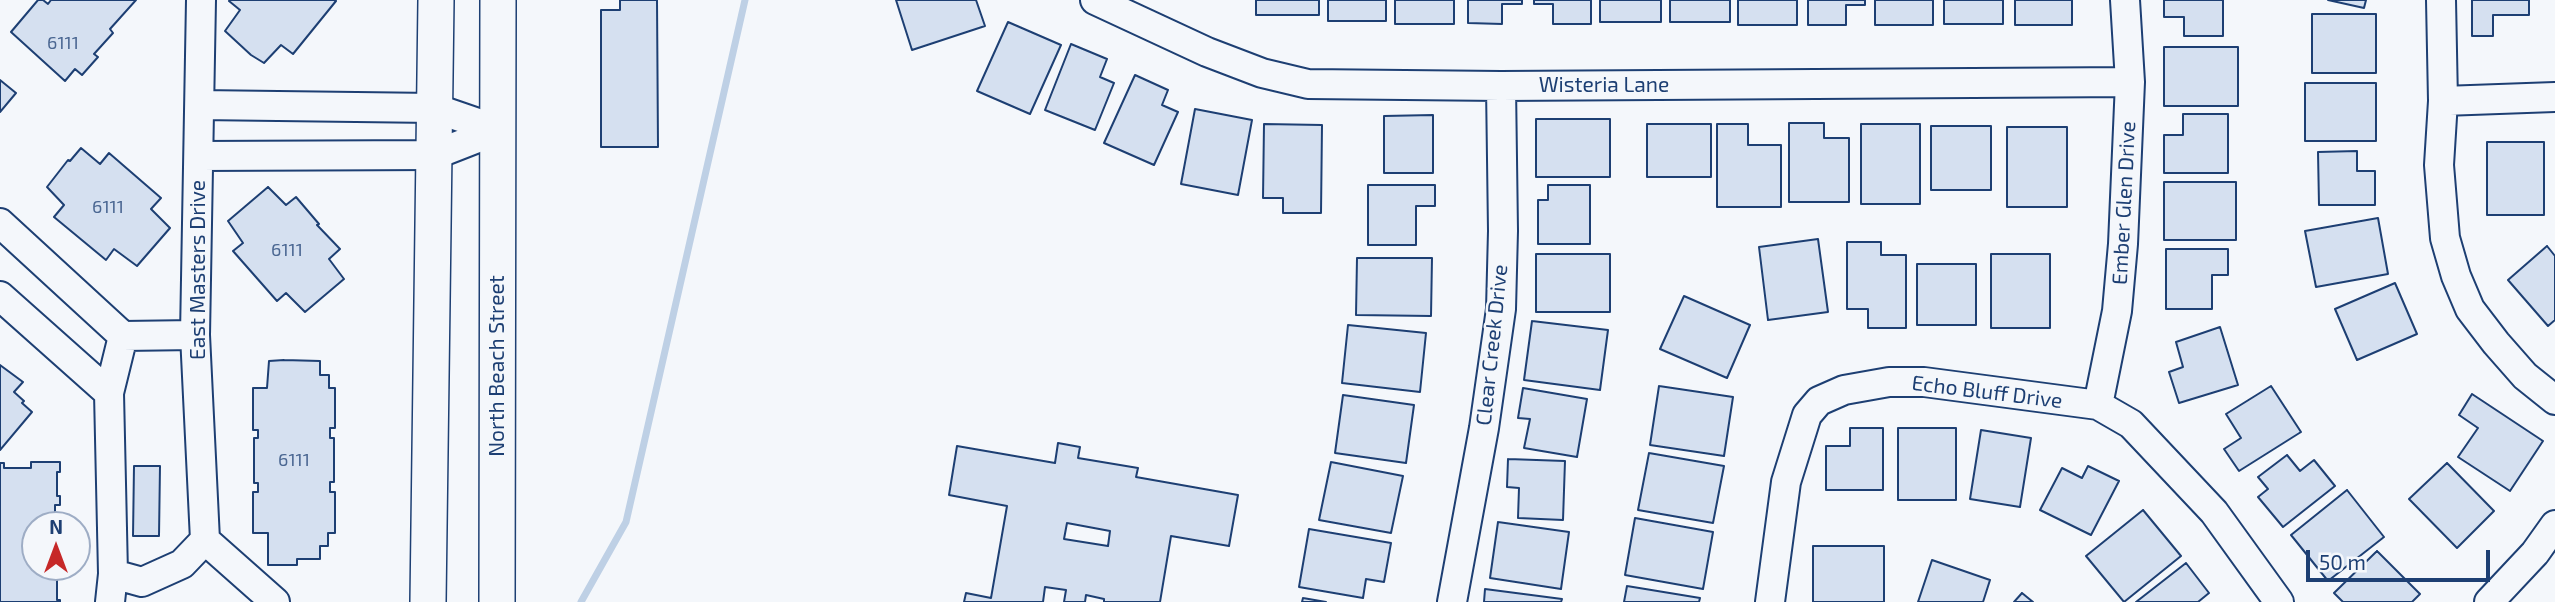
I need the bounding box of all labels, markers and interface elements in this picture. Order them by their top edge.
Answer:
house number: 6111 [47,32,79,54]
street label: Wisteria Lane [1539,72,1669,98]
street label: Ember Glen Drive [2107,120,2141,286]
street label: East Masters Drive [185,180,211,360]
house number: 6111 [92,196,124,218]
house number: 6111 [271,239,303,261]
street label: Clear Creek Drive [1471,263,1513,427]
street label: North Beach Street [484,275,510,457]
street label: Echo Bluff Drive [1910,370,2064,414]
house number: 6111 [278,449,310,471]
north arrow [21,511,91,581]
text: N [49,515,63,538]
scale bar [2310,536,2494,580]
text: 50 m [2319,549,2366,574]

